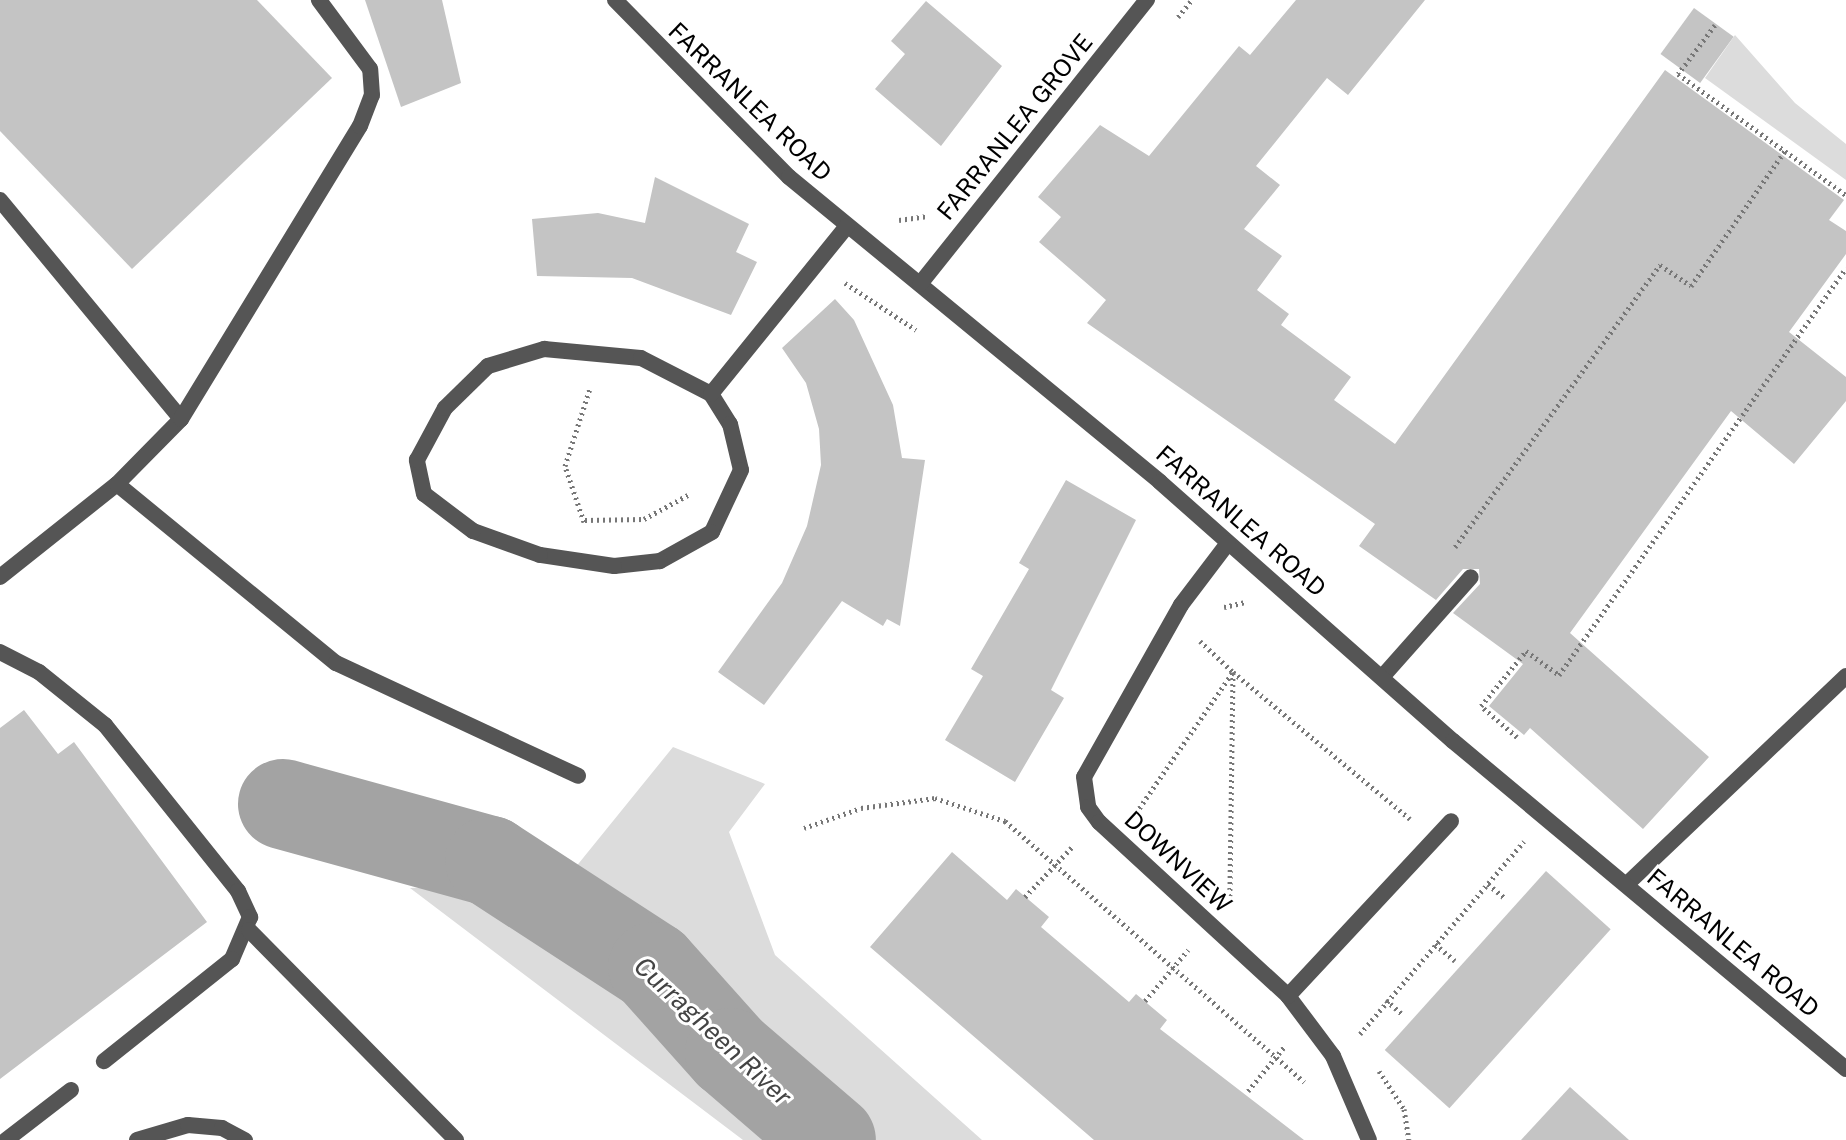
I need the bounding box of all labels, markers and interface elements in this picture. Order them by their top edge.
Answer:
street label: FARRANLEA ROAD [663,17,837,187]
street label: FARRANLEA GROVE [931,28,1099,226]
street label: FARRANLEA ROAD [1150,439,1332,603]
street label: DOWNVIEW [1119,805,1237,919]
street label: FARRANLEA ROAD [1641,863,1825,1023]
water label: Curragheen River [628,950,798,1112]

